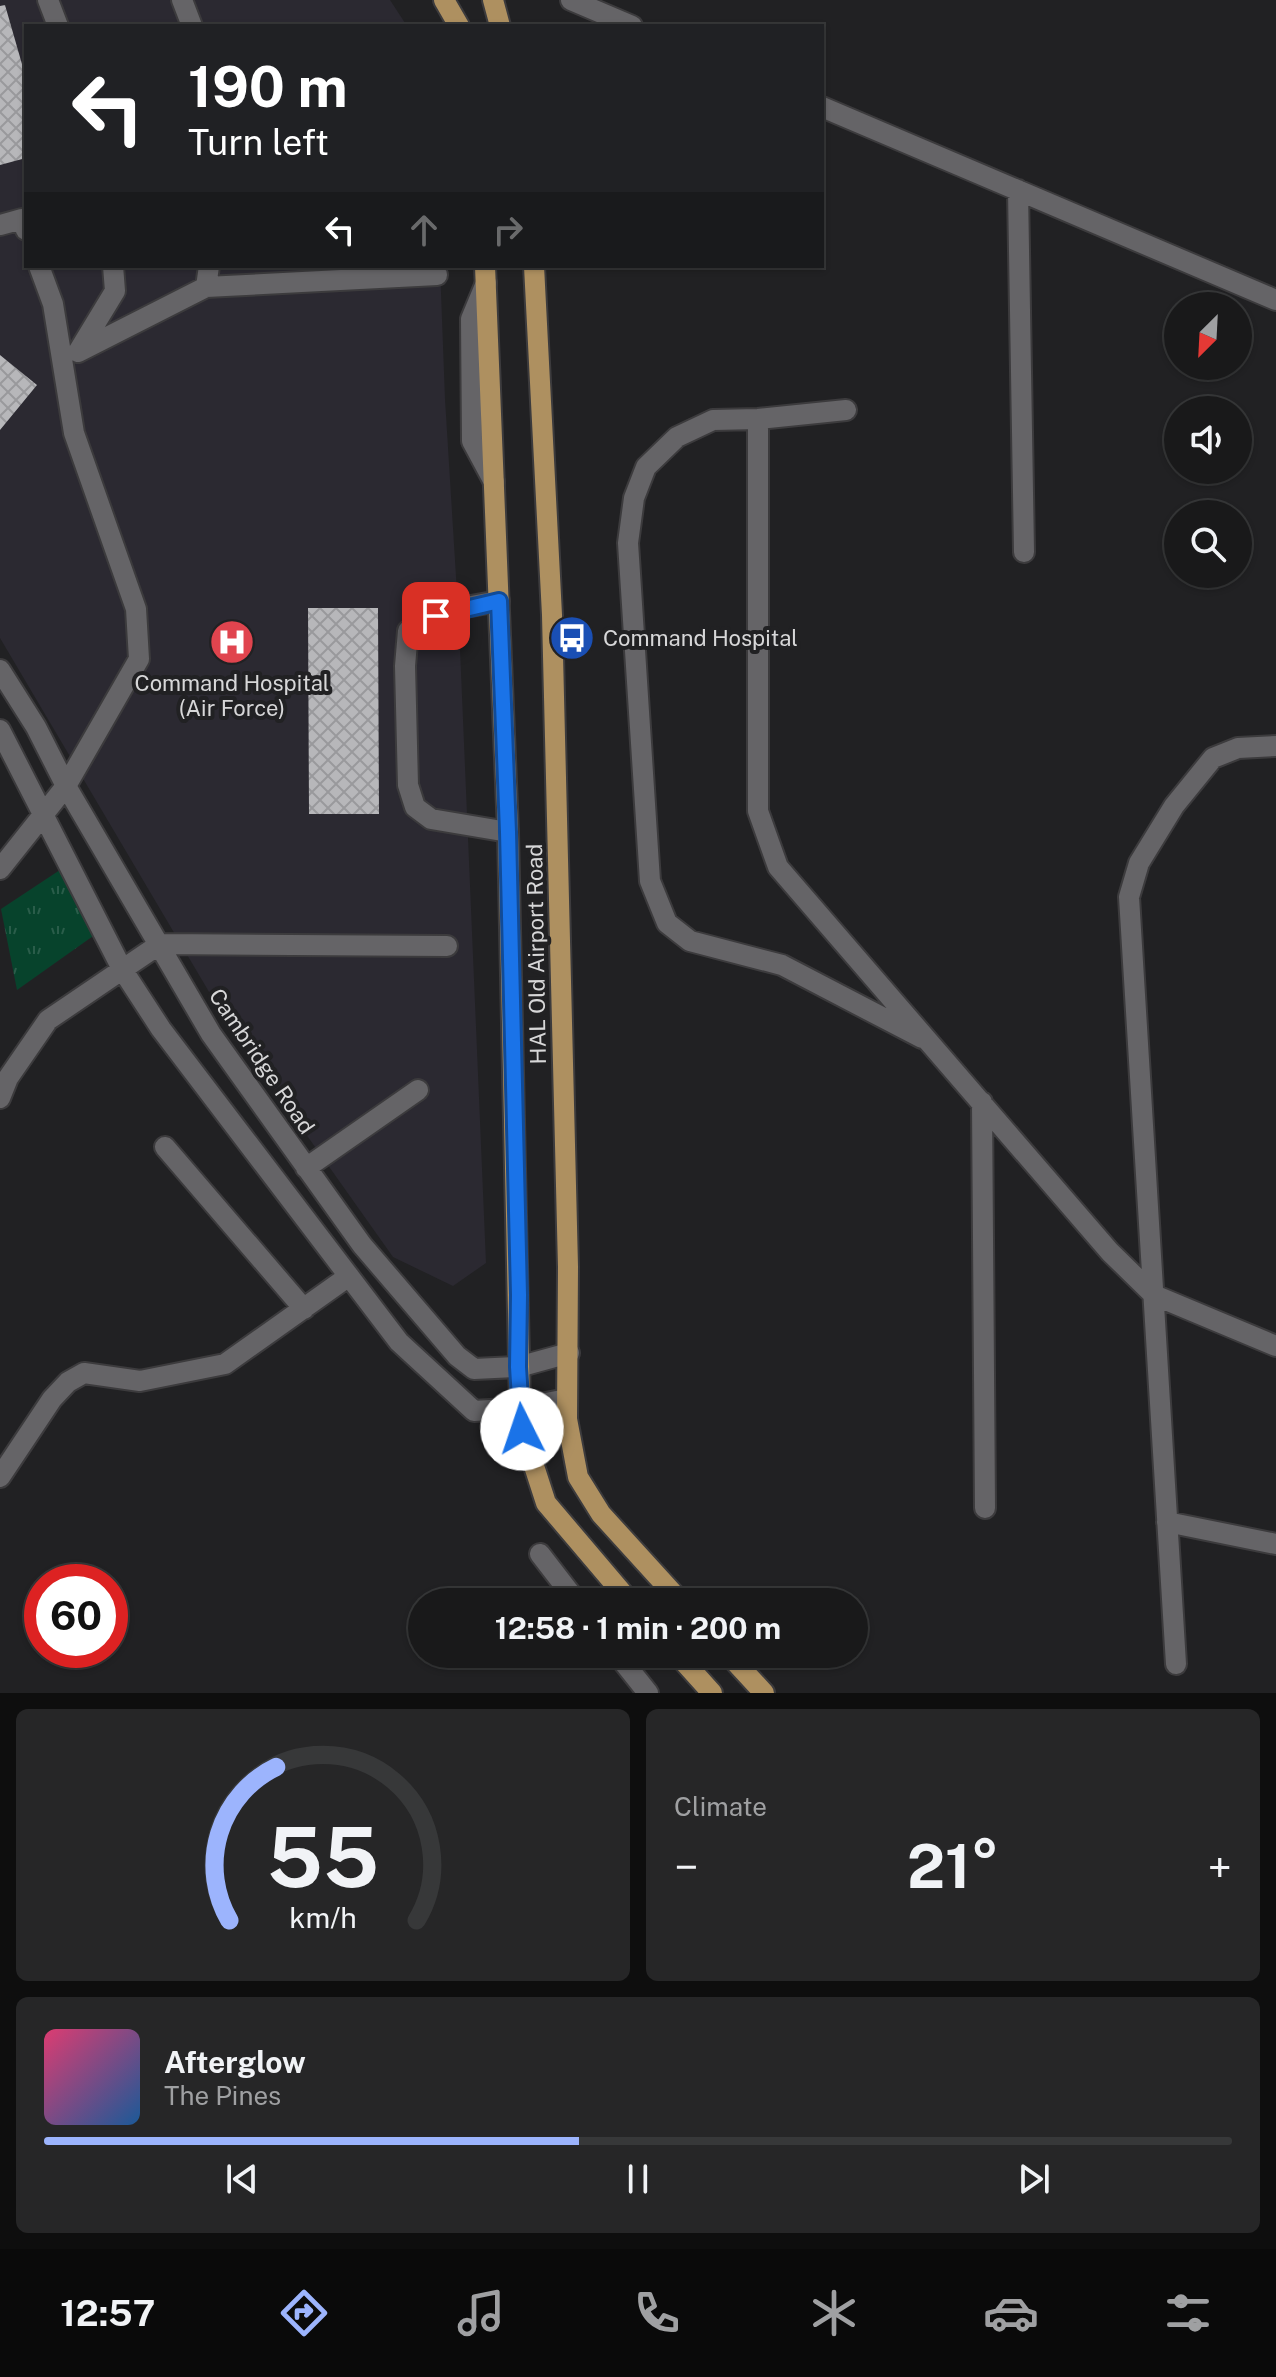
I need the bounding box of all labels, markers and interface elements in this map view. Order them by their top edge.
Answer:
text: 190 m [188,54,348,120]
icon: left [56,56,160,160]
text: Turn left [188,121,329,163]
icon: left [318,208,362,252]
icon: ahead [402,208,446,252]
icon: right [486,208,530,252]
north arrow [1164,292,1252,380]
map controls [1164,292,1252,588]
button: sound [1164,396,1252,484]
button: search [1164,500,1252,588]
pin [402,582,470,650]
icon: arrive [414,594,458,638]
bus stop icon: Command Hospital [548,614,596,662]
hospital icon: Command Hospital (Air Force) [208,618,256,666]
place label: Command Hospital [603,625,798,651]
place label: Command Hospital (Air Force) [135,670,329,721]
street label: HAL Old Airport Road [521,843,551,1065]
street label: Cambridge Road [204,983,320,1139]
position arrow [480,1387,564,1471]
speed limit sign: 60 [24,1564,128,1668]
text: 12:58 · 1 min · 200 m [495,1610,781,1646]
text: Climate [674,1791,767,1822]
text: 55 [267,1808,379,1906]
text: 21° [907,1831,999,1902]
text: − [674,1841,698,1893]
text: + [1208,1841,1232,1893]
text: km/h [289,1901,357,1934]
text: Afterglow [164,2044,306,2080]
text: The Pines [164,2080,281,2111]
icon: previous [220,2157,264,2201]
icon: pause [616,2157,660,2201]
icon: next [1012,2157,1056,2201]
icon: directions [276,2285,332,2341]
icon: music [453,2285,509,2341]
icon: phone [629,2285,685,2341]
icon: climate [806,2285,862,2341]
icon: car [983,2285,1039,2341]
icon: filters [1160,2285,1216,2341]
text: 12:57 [60,2292,155,2334]

